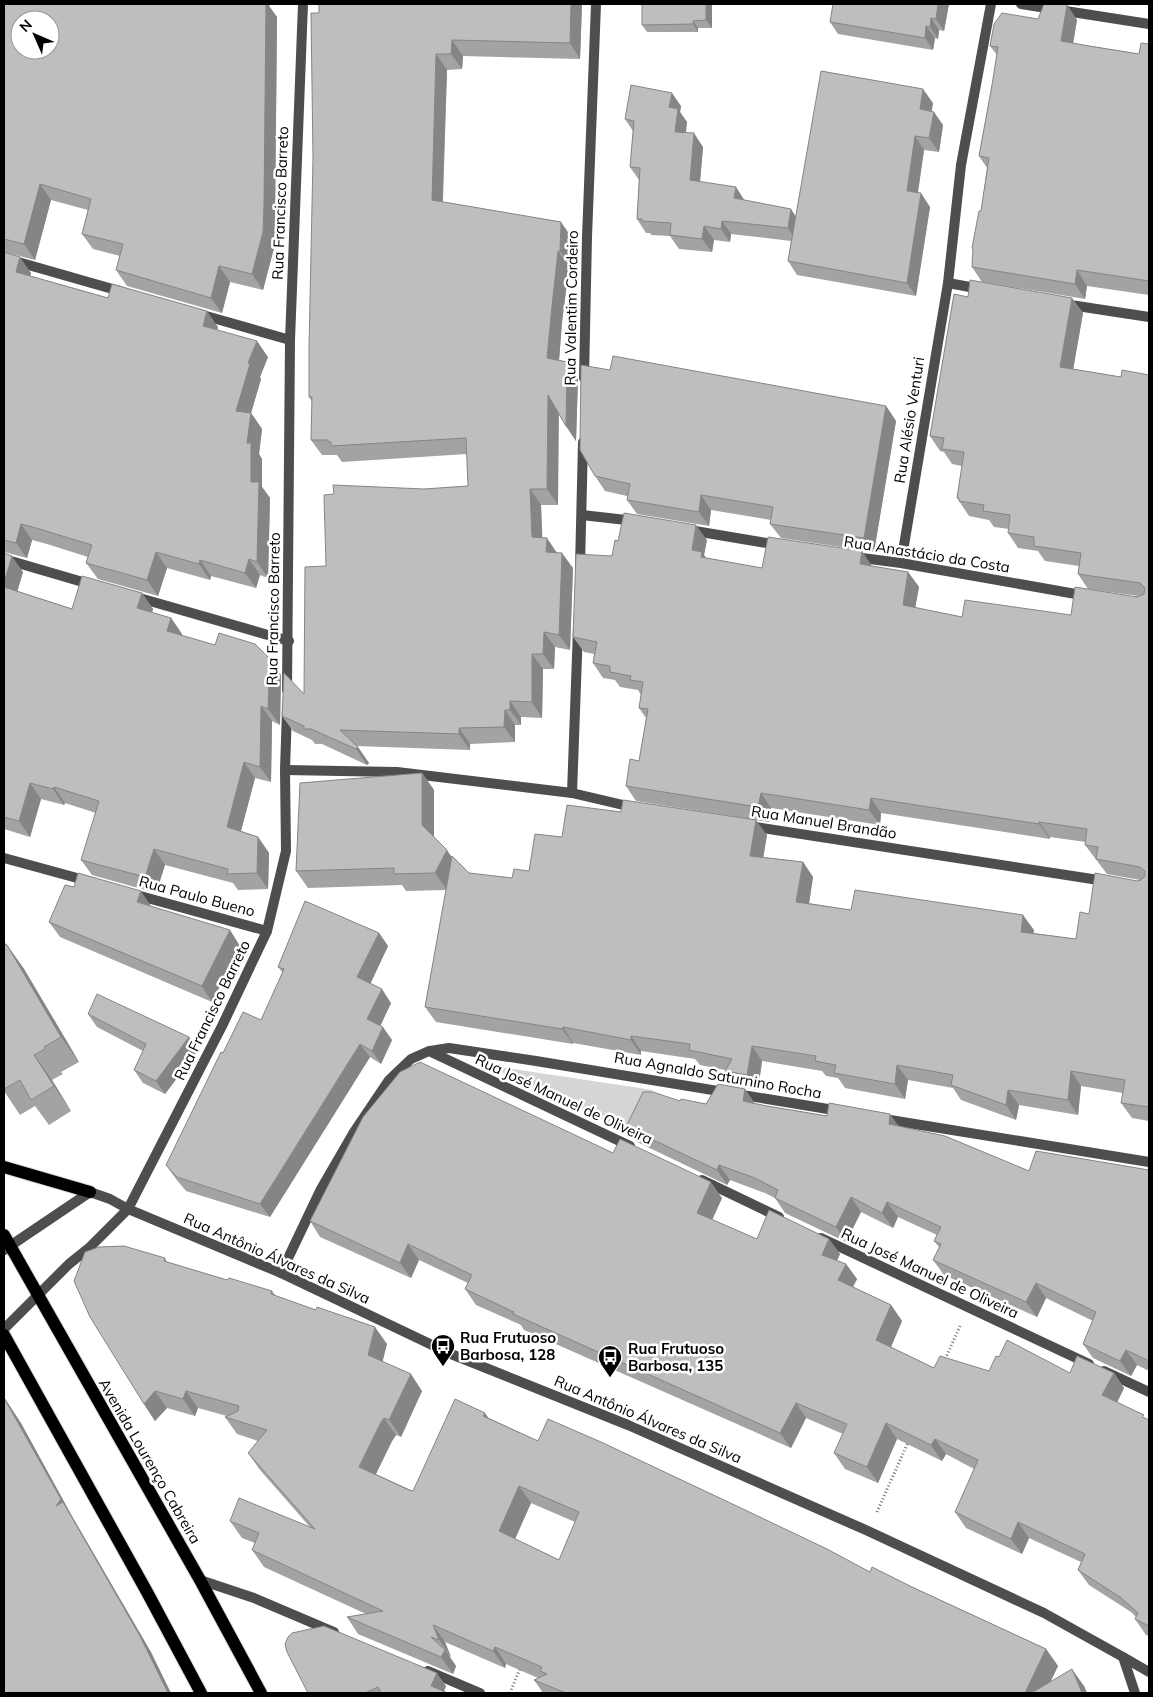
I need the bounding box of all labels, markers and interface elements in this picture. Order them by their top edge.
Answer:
north arrow [10,10,60,60]
text: N [16,16,36,36]
street label: Rua Francisco Barreto [268,126,292,280]
street label: Rua Valentim Cordeiro [560,230,582,386]
street label: Rua Alésio Venturi [890,355,928,485]
street label: Rua Francisco Barreto [262,532,284,686]
street label: Rua Anastácio da Costa [843,532,1011,576]
street label: Rua Manuel Brandão [750,801,898,843]
street label: Rua Paulo Bueno [137,871,257,921]
street label: Rua Francisco Barreto [170,937,254,1083]
street label: Rua Agnaldo Saturnino Rocha [613,1047,823,1103]
street label: Rua José Manuel de Oliveira [472,1049,656,1149]
street label: Rua Antônio Álvares da Silva [181,1208,373,1308]
street label: Rua José Manuel de Oliveira [838,1223,1022,1323]
place label: Rua Frutuoso Barbosa, 128 [460,1328,556,1364]
bus stop icon: Rua Frutuoso Barbosa, 128 [430,1333,456,1367]
place label: Rua Frutuoso Barbosa, 135 [628,1339,724,1375]
bus stop icon: Rua Frutuoso Barbosa, 135 [597,1344,623,1378]
street label: Rua Antônio Álvares da Silva [551,1371,745,1467]
street label: Avenida Lourenço Cabreira [95,1375,205,1547]

